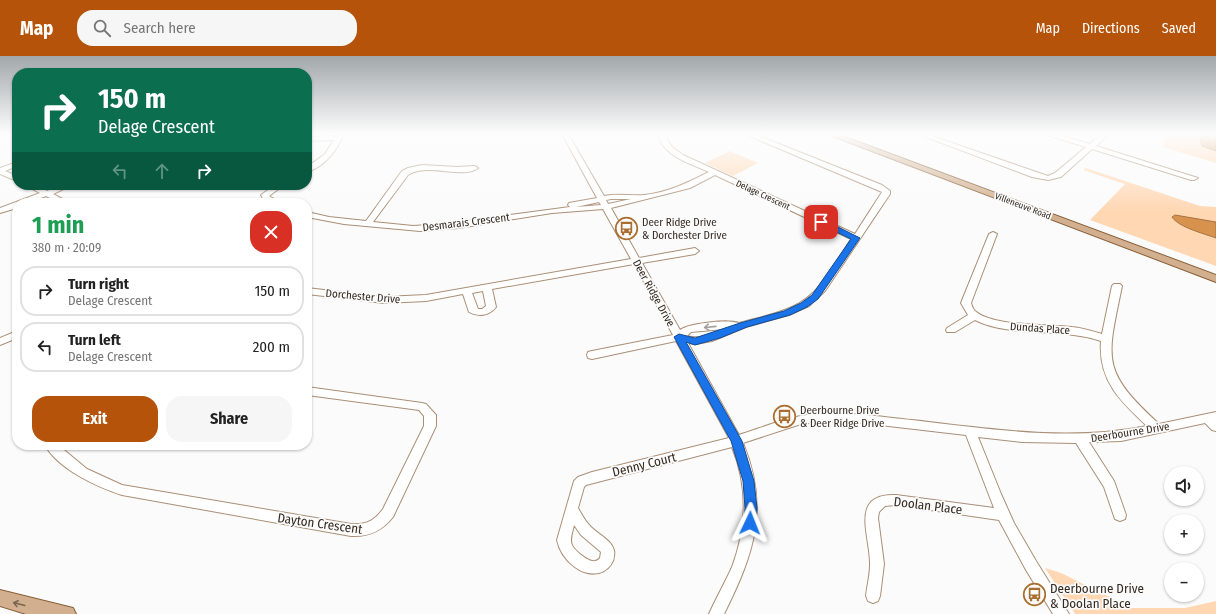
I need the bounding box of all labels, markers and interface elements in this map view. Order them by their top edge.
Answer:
search box [77,10,357,46]
text: Map [20,17,53,40]
icon: search [91,17,113,39]
text: Search here [123,19,196,37]
text: Map [1036,20,1060,37]
text: Directions [1082,20,1140,37]
text: Saved [1162,20,1196,37]
text: 150 m [98,82,166,115]
icon: right [32,84,84,136]
text: Delage Crescent [98,116,215,138]
icon: left [109,160,131,182]
icon: ahead [151,160,173,182]
icon: right [193,160,215,182]
street label: Delage Crescent [734,178,792,212]
street label: Villeneuve Road [994,191,1053,221]
pin [804,205,838,239]
text: 1 min [32,211,84,239]
button: close [250,211,292,253]
street label: Desmarais Crescent [422,211,511,234]
icon: arrive [810,211,832,233]
bus stop icon: Deer Ridge Drive & Dorchester Drive [614,215,640,241]
place label: Deer Ridge Drive & Dorchester Drive [642,216,727,242]
text: 380 m · 20:09 [32,240,101,255]
street label: Deer Ridge Drive [630,257,677,329]
text: Turn right [68,275,129,293]
icon: right [34,280,56,302]
text: 150 m [254,282,290,300]
street label: Dorchester Drive [325,287,401,306]
text: Delage Crescent [68,293,152,308]
street label: Dundas Place [1009,320,1070,337]
one-way arrow [704,323,717,330]
text: Turn left [68,331,121,349]
icon: left [34,336,56,358]
text: 200 m [253,338,290,356]
text: Delage Crescent [68,349,152,364]
button: Exit [32,396,158,442]
button: Share [166,396,292,442]
bus stop icon: Deerbourne Drive & Deer Ridge Drive [772,403,798,429]
place label: Deerbourne Drive & Deer Ridge Drive [800,404,885,430]
street label: Deerbourne Drive [1090,420,1170,445]
street label: Denny Court [611,449,678,480]
map controls [1164,466,1204,602]
button: sound [1164,466,1204,506]
street label: Doolan Place [893,494,963,517]
position arrow [729,502,771,544]
street label: Dayton Crescent [277,510,364,537]
button: + [1164,514,1204,554]
button: − [1164,562,1204,602]
place label: Deerbourne Drive & Doolan Place [1050,581,1144,611]
bus stop icon: Deerbourne Drive & Doolan Place [1021,582,1047,608]
one-way arrow [13,600,26,607]

